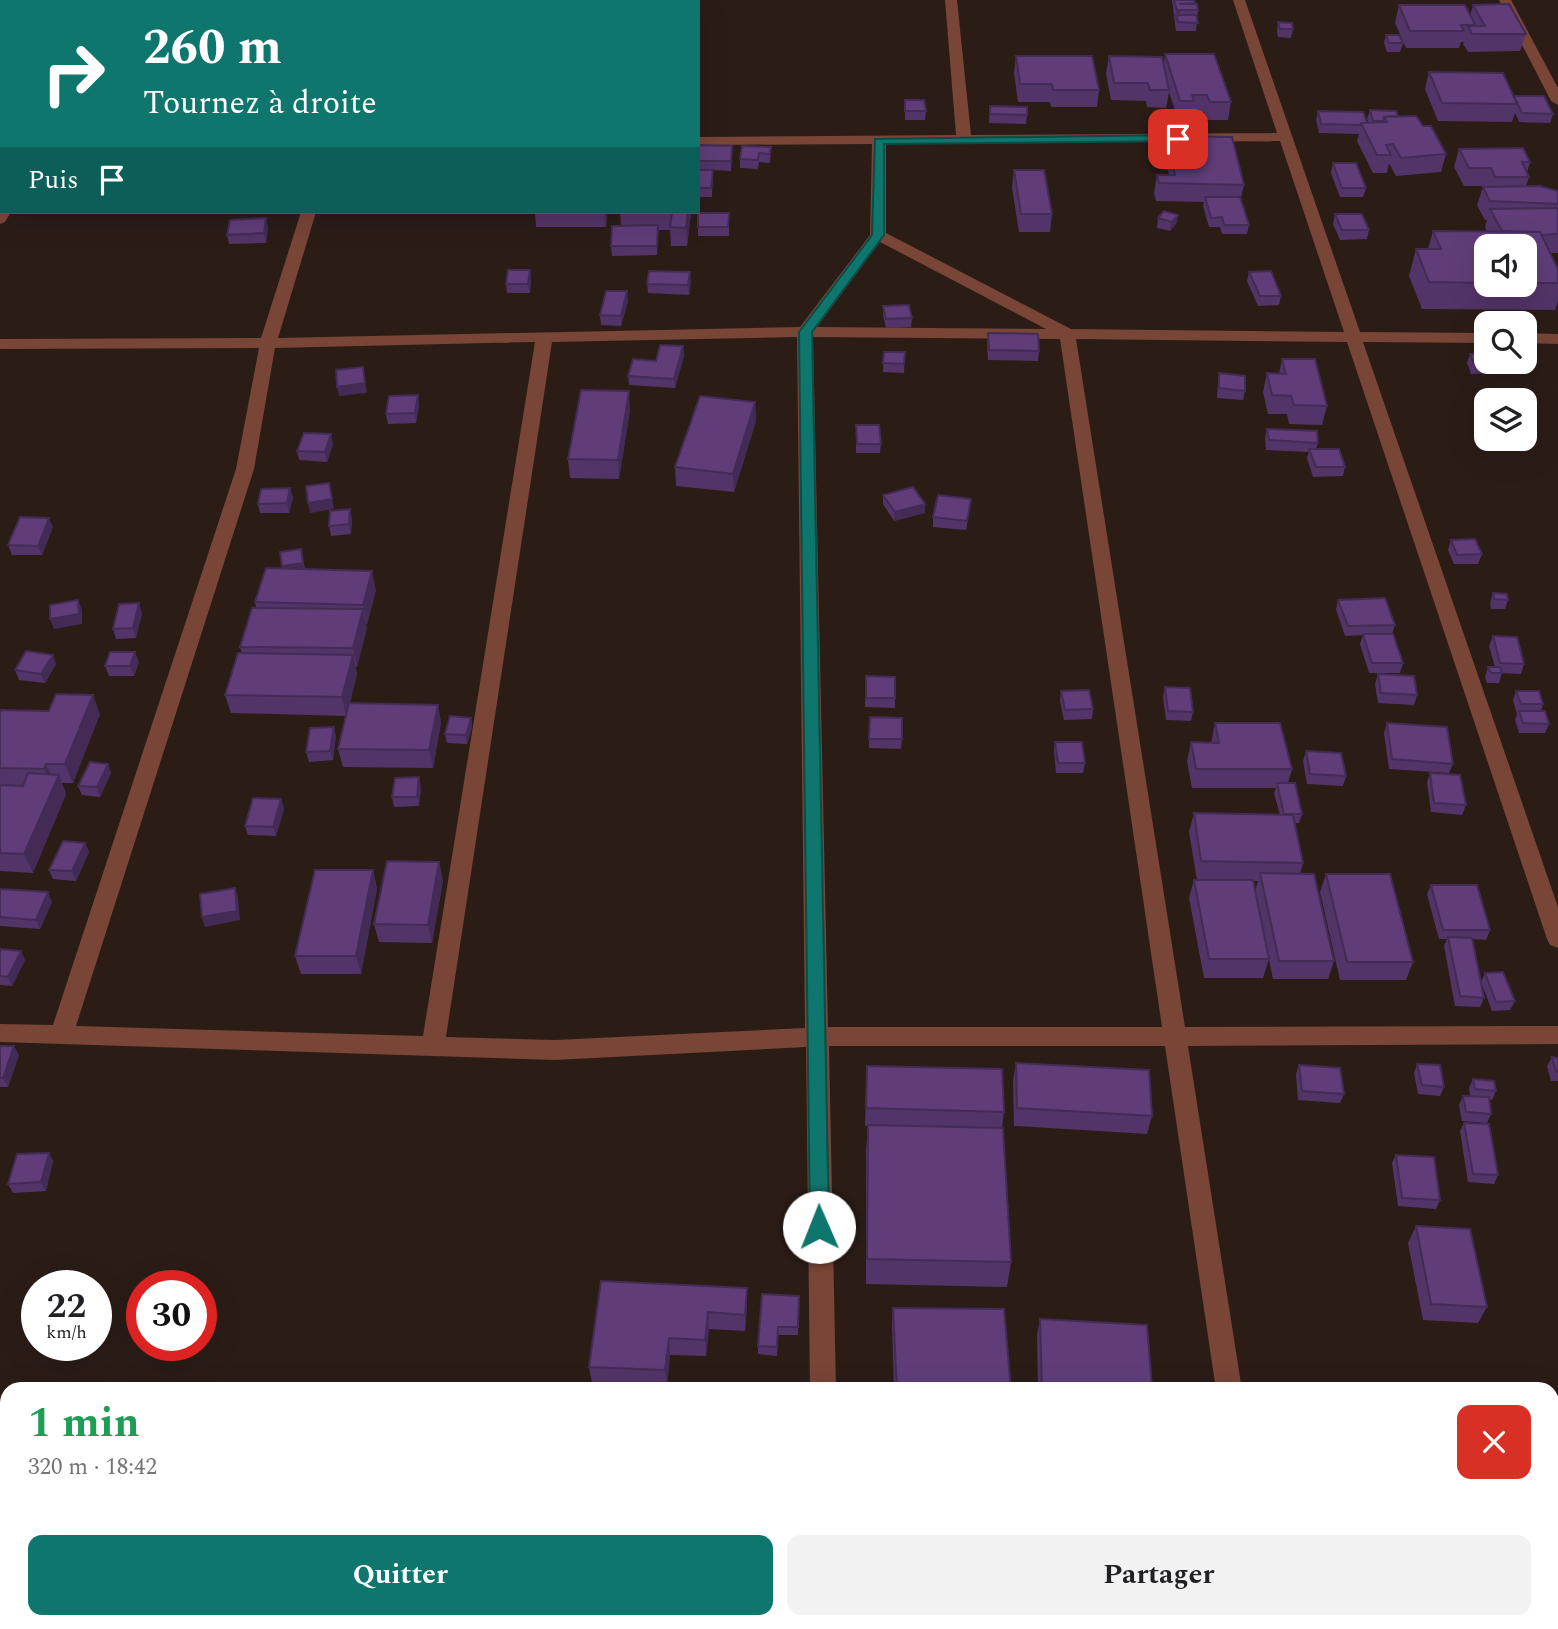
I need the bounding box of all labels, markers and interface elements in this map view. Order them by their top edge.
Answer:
text: 260 m [143,11,282,86]
icon: right [28,28,119,119]
text: Tournez à droite [143,79,377,128]
pin [1148,109,1208,169]
icon: arrive [1159,120,1197,158]
text: Puis [28,160,79,200]
icon: arrive [93,161,131,199]
map controls [1474,234,1537,451]
button: sound [1474,234,1537,297]
button: search [1474,311,1537,374]
button: layers [1474,388,1537,451]
position arrow [782,1190,856,1264]
speed limit sign: 30 [126,1270,217,1361]
text: 22 [47,1280,86,1333]
text: km/h [46,1319,87,1346]
text: 1 min [28,1392,140,1455]
button: close [1457,1405,1531,1479]
text: 320 m · 18:42 [28,1450,157,1485]
button: Quitter [28,1535,773,1615]
button: Partager [787,1535,1531,1615]

